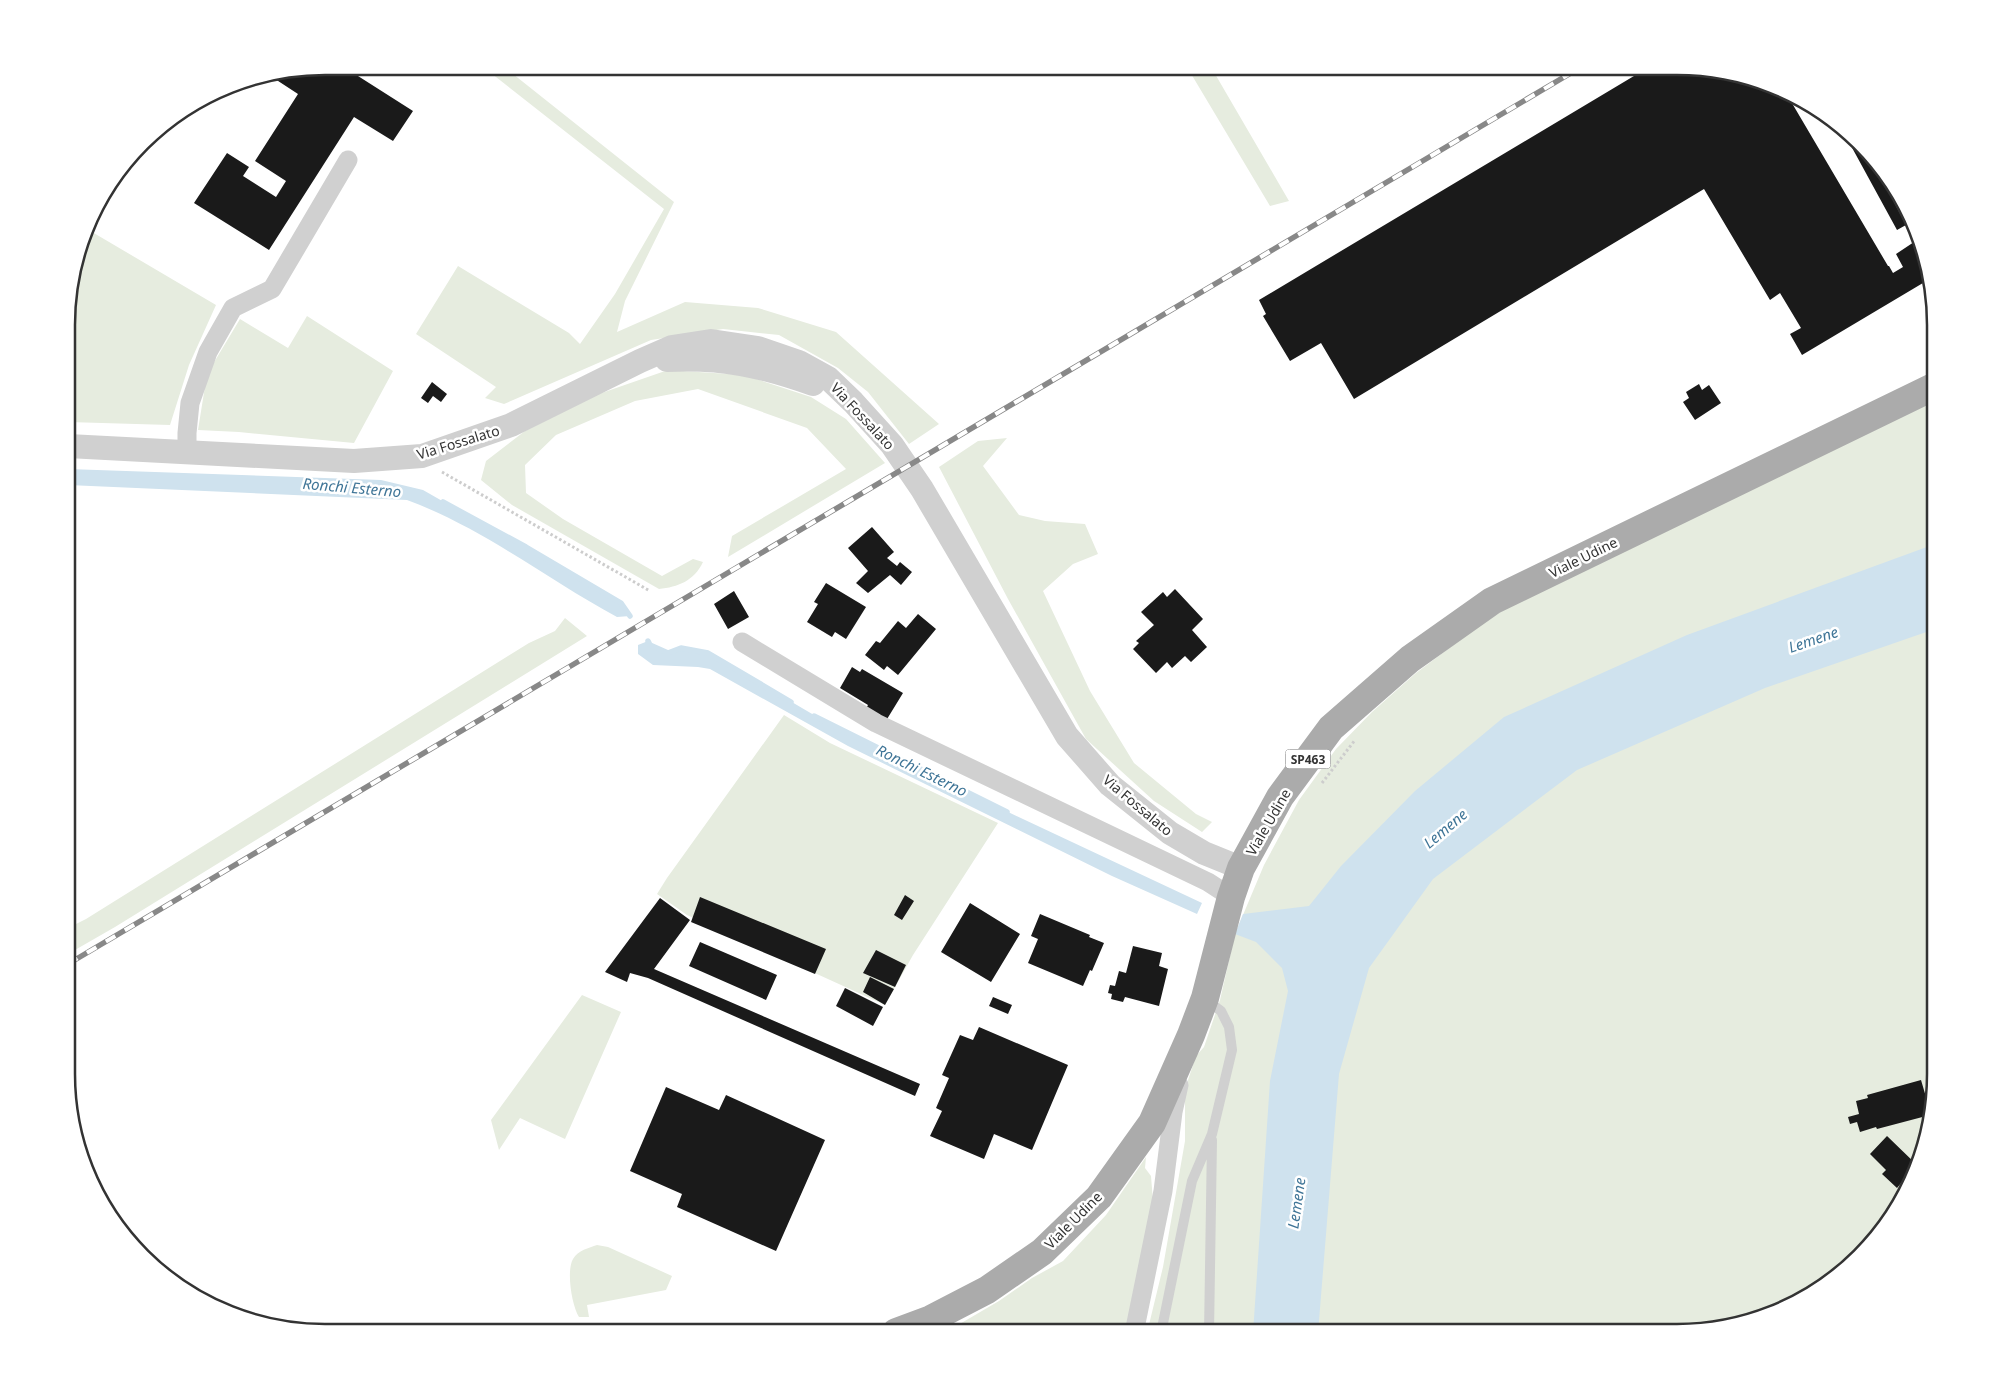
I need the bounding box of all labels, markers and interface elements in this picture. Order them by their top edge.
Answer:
street label: Via Fossalato [827,378,899,454]
street label: Via Fossalato [414,420,502,464]
water label: Ronchi Esterno [302,473,402,501]
street label: Viale Udine [1546,532,1621,582]
water label: Lemene [1785,621,1841,657]
water label: Ronchi Esterno [873,739,971,801]
road number: SP463 [1286,750,1330,769]
street label: Via Fossalato [1099,770,1177,840]
street label: Viale Udine [1241,785,1295,859]
water label: Lemene [1419,803,1472,852]
water label: Lemene [1283,1176,1310,1230]
street label: Viale Udine [1040,1187,1106,1253]

